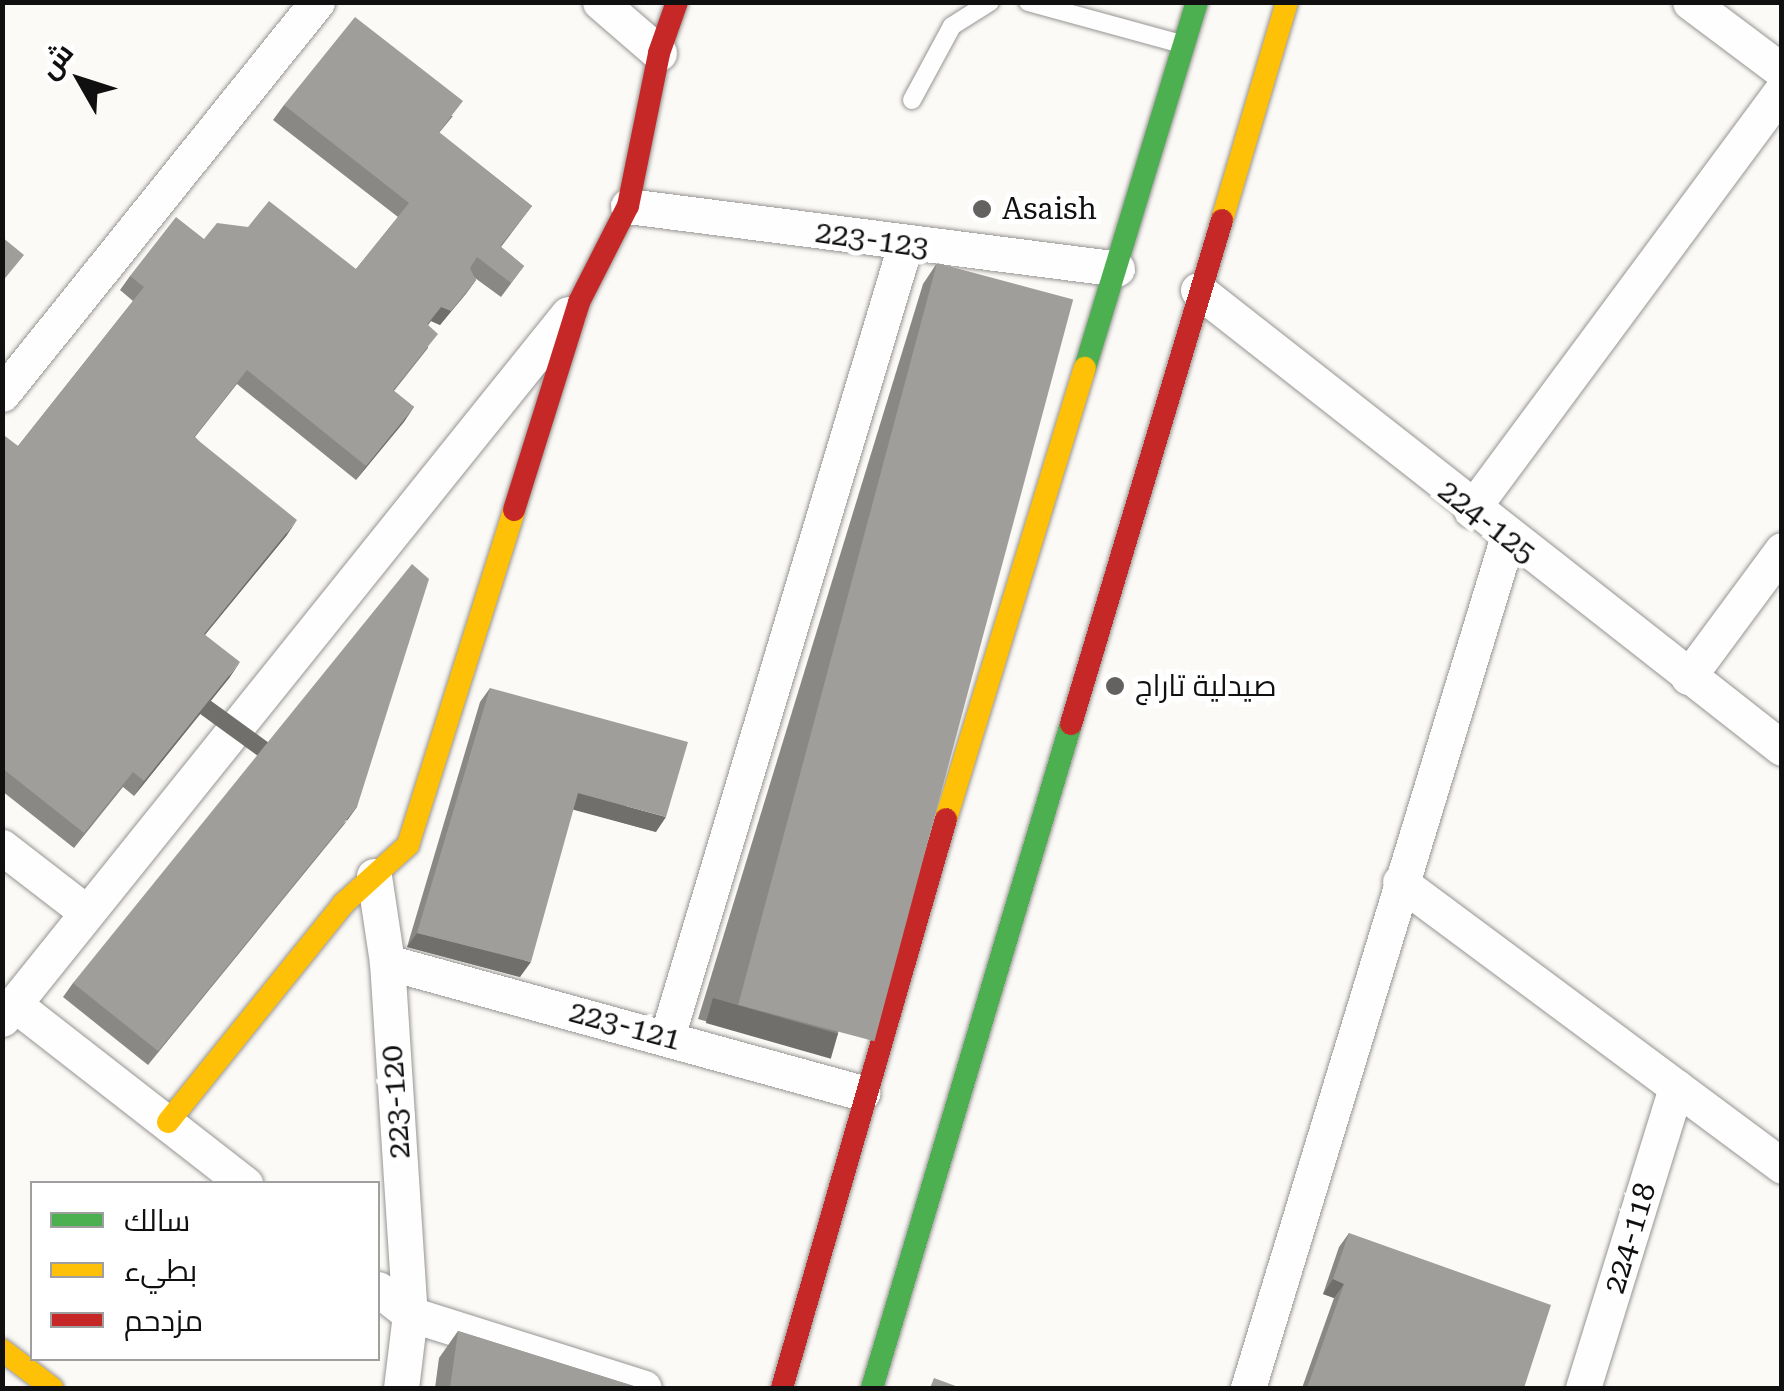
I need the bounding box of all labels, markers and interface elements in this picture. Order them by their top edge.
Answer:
north arrow [30,30,130,130]
text: ش [32,36,80,85]
place label: Asaish [1002,191,1097,227]
marker: Asaish [971,198,993,220]
street label: 223-123 [813,214,931,266]
street label: 224-125 [1431,473,1543,571]
place label: صيدلية تاراج [1135,668,1277,704]
marker: صيدلية تاراج [1104,675,1126,697]
street label: 223-121 [565,994,685,1058]
street label: 223-120 [374,1044,418,1160]
street label: 224-118 [1596,1178,1664,1298]
legend [30,1181,380,1361]
text: سالك [124,1203,190,1238]
text: بطيء [124,1253,197,1288]
text: مزدحم [124,1303,203,1338]

